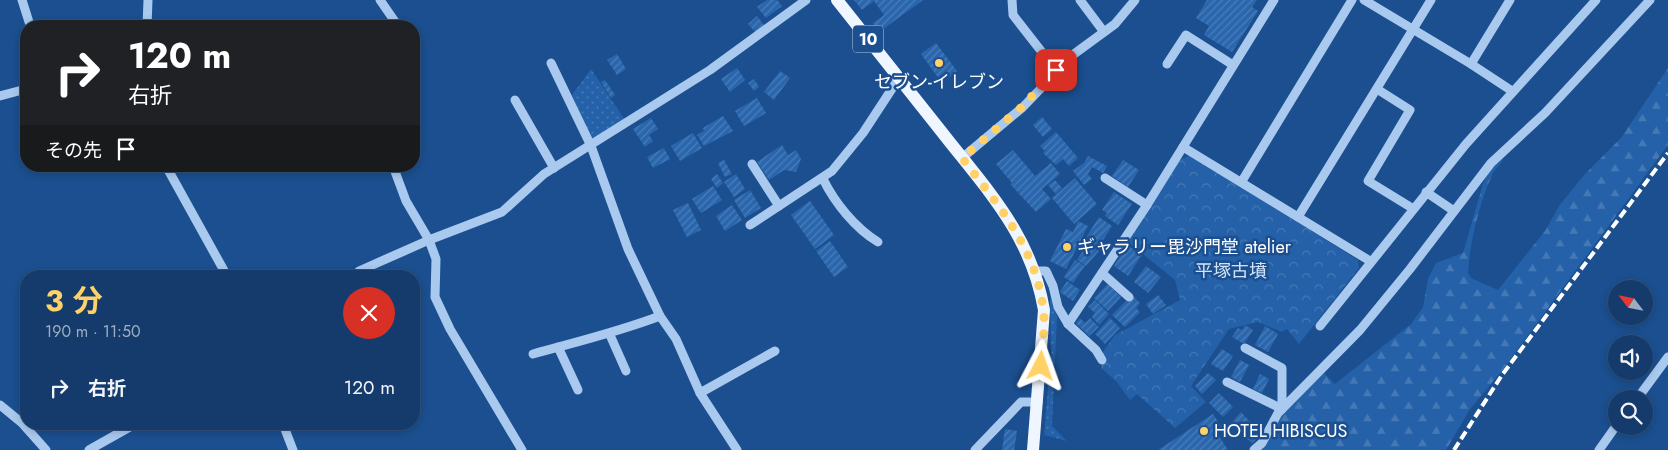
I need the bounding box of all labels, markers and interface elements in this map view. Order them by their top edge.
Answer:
road number: 10 [853,26,883,52]
text: 120 m [128,31,231,81]
icon: right [45,40,110,105]
pin [1035,49,1077,91]
icon: arrive [1042,56,1070,84]
marker: セブン-イレブン [933,57,945,69]
place label: セブン-イレブン [874,69,1004,95]
text: 右折 [128,79,172,111]
icon: arrive [112,135,140,163]
text: その先 [45,137,102,164]
place label: ギャラリー毘沙門堂 atelier [1077,234,1292,260]
marker: ギャラリー毘沙門堂 atelier [1061,241,1073,253]
park label: 平塚古墳 [1195,258,1267,284]
text: 3 分 [45,279,103,322]
north arrow [1608,280,1652,325]
map controls [1608,280,1653,435]
button: close [343,287,395,339]
text: 190 m · 11:50 [45,320,141,343]
button: sound [1608,335,1653,380]
position arrow [1014,339,1066,391]
icon: right [45,374,73,402]
text: 120 m [344,374,395,401]
text: 右折 [88,375,126,402]
button: search [1608,390,1653,435]
place label: HOTEL HIBISCUS [1214,418,1348,444]
marker: HOTEL HIBISCUS [1198,425,1210,437]

